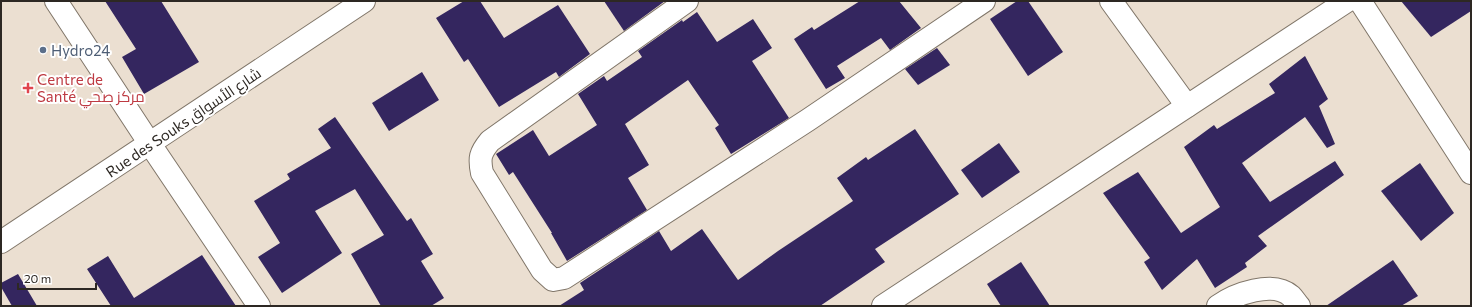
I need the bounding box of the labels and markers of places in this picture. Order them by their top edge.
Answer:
place label: Hydro24 [51,41,110,59]
marker: Hydro24 [38,45,48,55]
place label: Centre de Santé مركز صحي [37,70,145,109]
marker: Centre de Santé مركز صحي [22,82,34,94]

